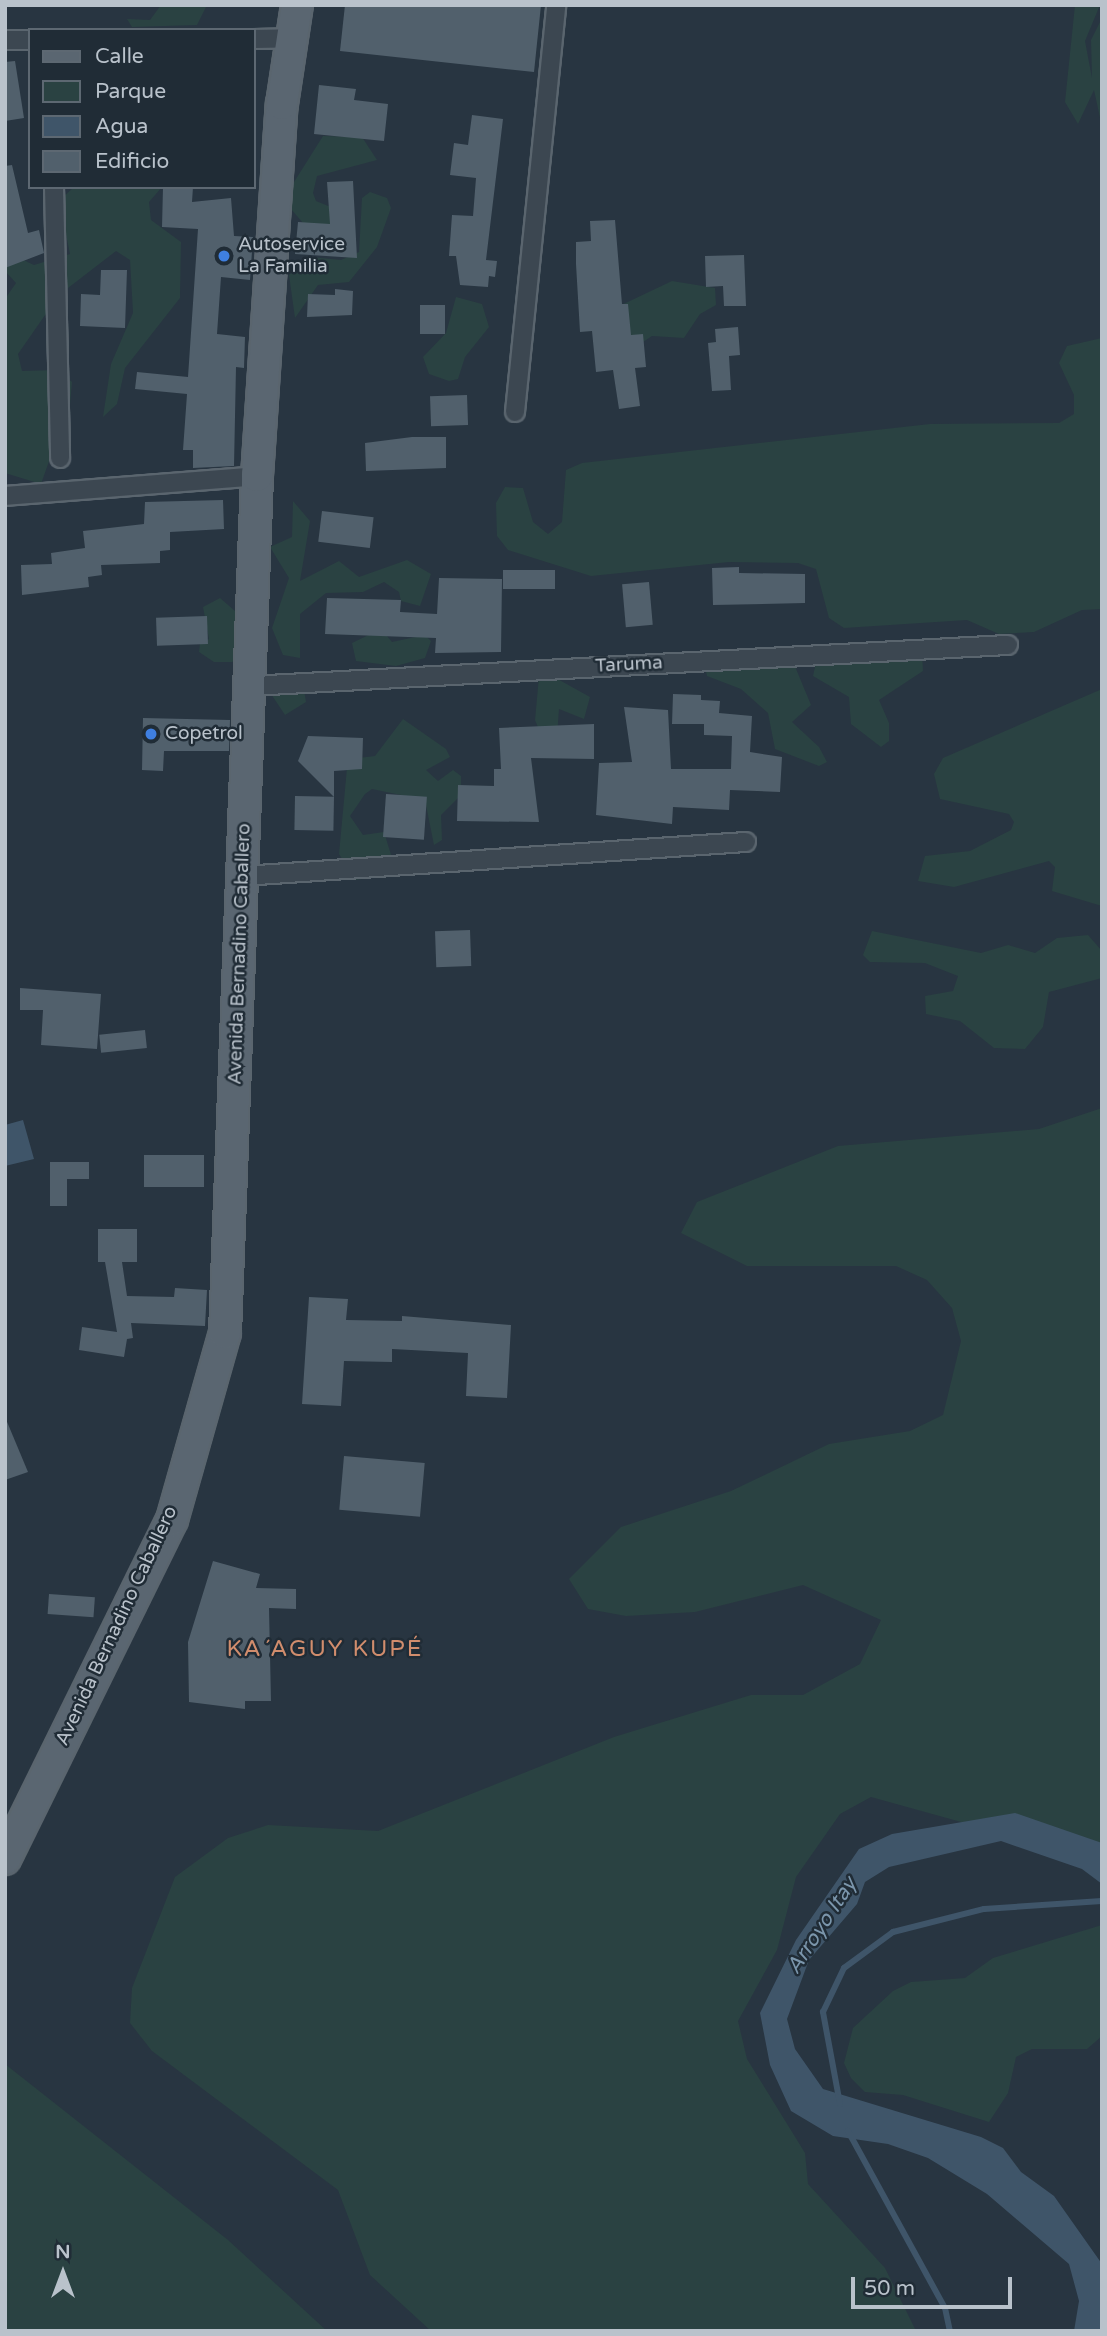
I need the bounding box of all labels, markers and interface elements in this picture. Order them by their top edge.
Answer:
legend [28,28,256,189]
text: Calle [95,44,144,69]
text: Parque [95,79,166,104]
text: Agua [95,114,148,139]
text: Edificio [95,149,169,174]
place label: Autoservice La Familia [238,234,345,278]
marker: Autoservice La Familia [216,248,232,264]
street label: Taruma [595,652,663,678]
place label: Copetrol [165,723,243,745]
marker: Copetrol [143,726,159,742]
street label: Avenida Bernadino Caballero [224,823,256,1085]
street label: Avenida Bernadino Caballero [51,1503,183,1749]
district label: KA´AGUY KUPÉ [228,1635,422,1663]
water label: Arroyo Itay [781,1873,863,1979]
north arrow [28,2238,98,2308]
text: N [55,2241,71,2263]
scale bar [855,2262,1016,2306]
text: 50 m [864,2276,915,2301]

